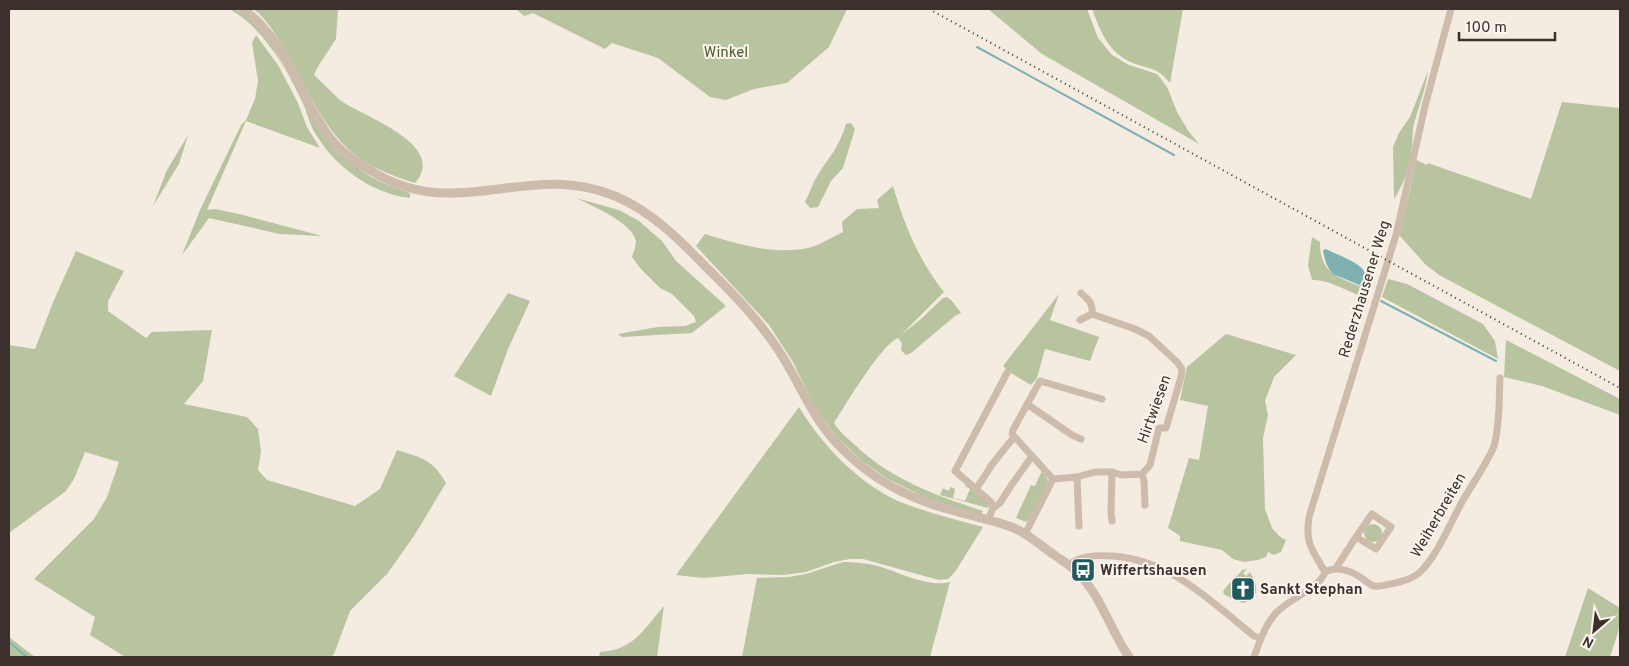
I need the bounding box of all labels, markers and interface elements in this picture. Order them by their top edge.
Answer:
scale bar [1459,10,1555,42]
text: 100 m [1466,19,1507,38]
park label: Winkel [704,44,748,63]
street label: Rederzhausener Weg [1335,218,1395,361]
street label: Hirtwiesen [1134,373,1177,446]
street label: Weiherbreiten [1407,470,1471,562]
bus stop icon: Wiffertshausen [1070,557,1096,583]
place label: Wiffertshausen [1100,562,1207,581]
church icon: Sankt Stephan [1230,576,1256,602]
place label: Sankt Stephan [1260,581,1363,600]
north arrow [1569,606,1619,656]
text: N [1580,631,1597,651]

